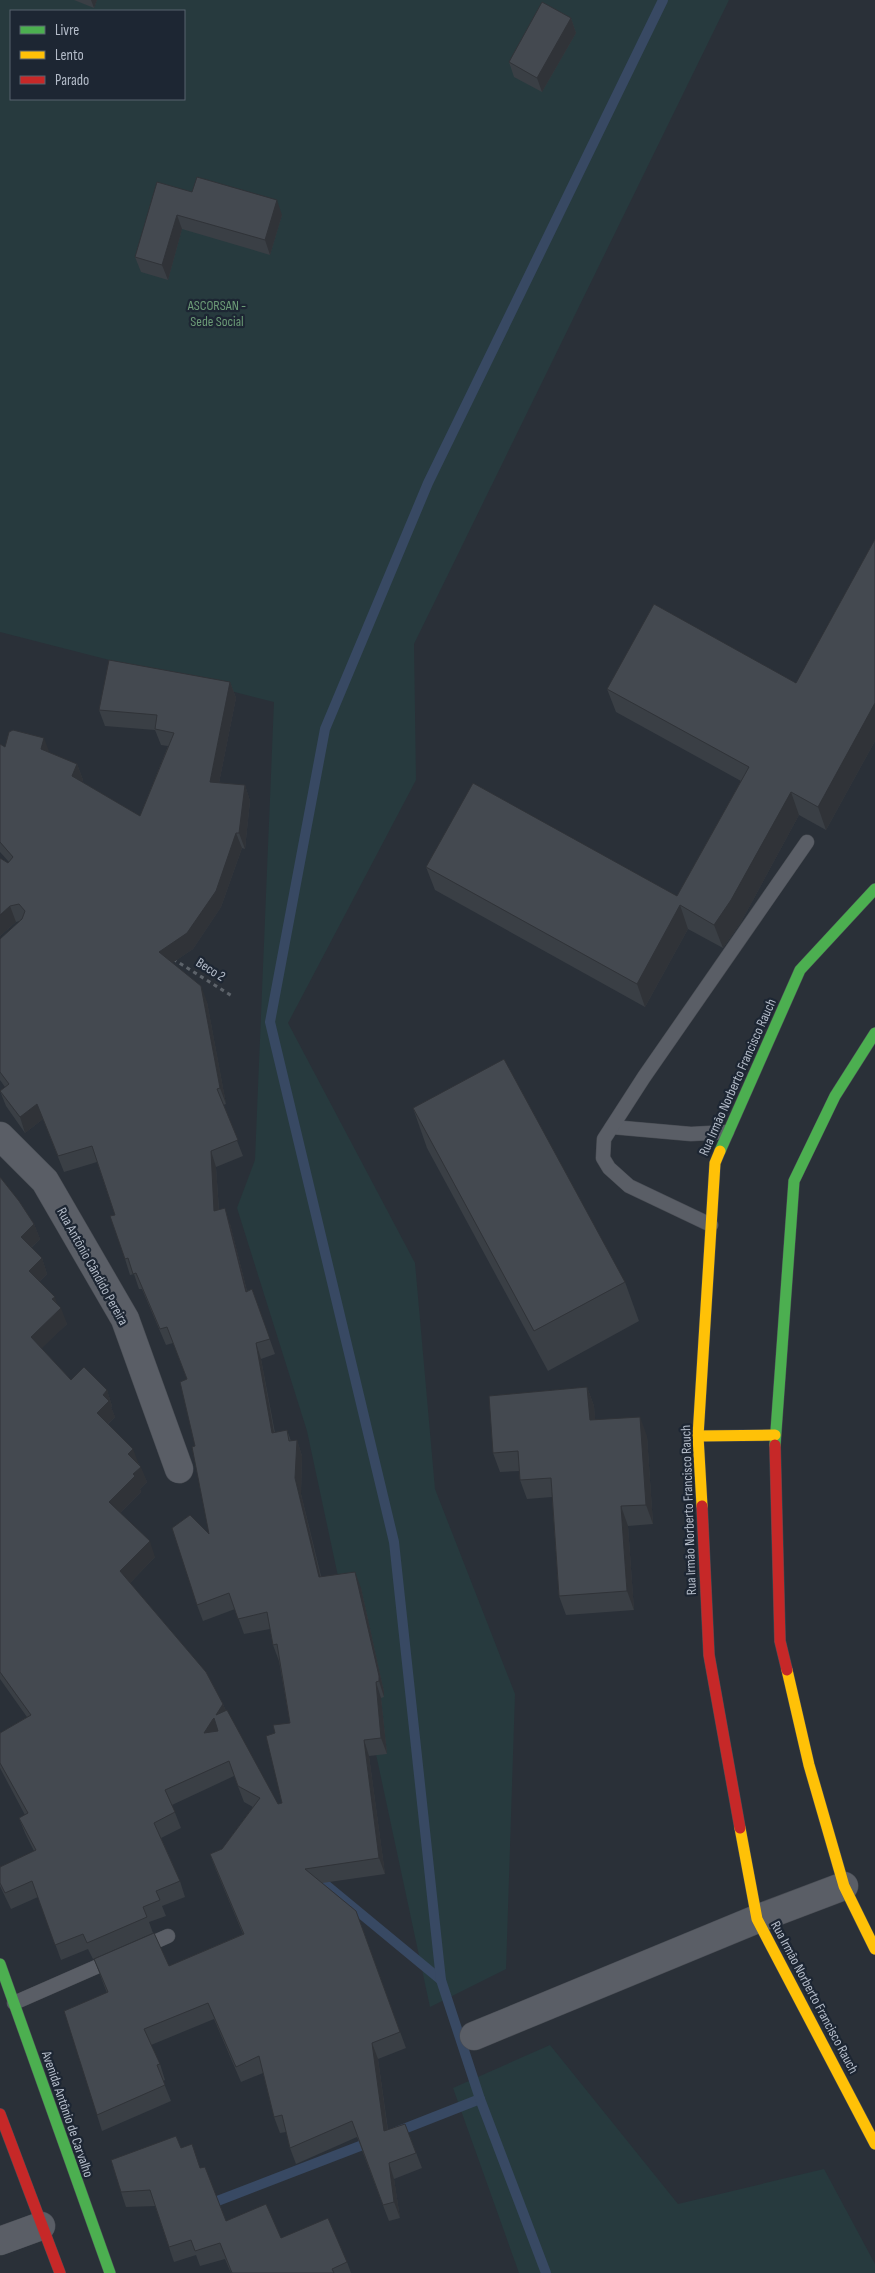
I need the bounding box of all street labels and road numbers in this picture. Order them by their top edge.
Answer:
street label: Beco 2 [193,954,229,985]
street label: Rua Irmão Norberto Francisco Rauch [695,996,780,1158]
street label: Rua Antônio Cândido Pereira [53,1204,132,1328]
street label: Rua Irmão Norberto Francisco Rauch [677,1425,700,1595]
street label: Rua Irmão Norberto Francisco Rauch [767,1918,862,2076]
street label: Avenida Antônio de Carvalho [38,2048,97,2180]

